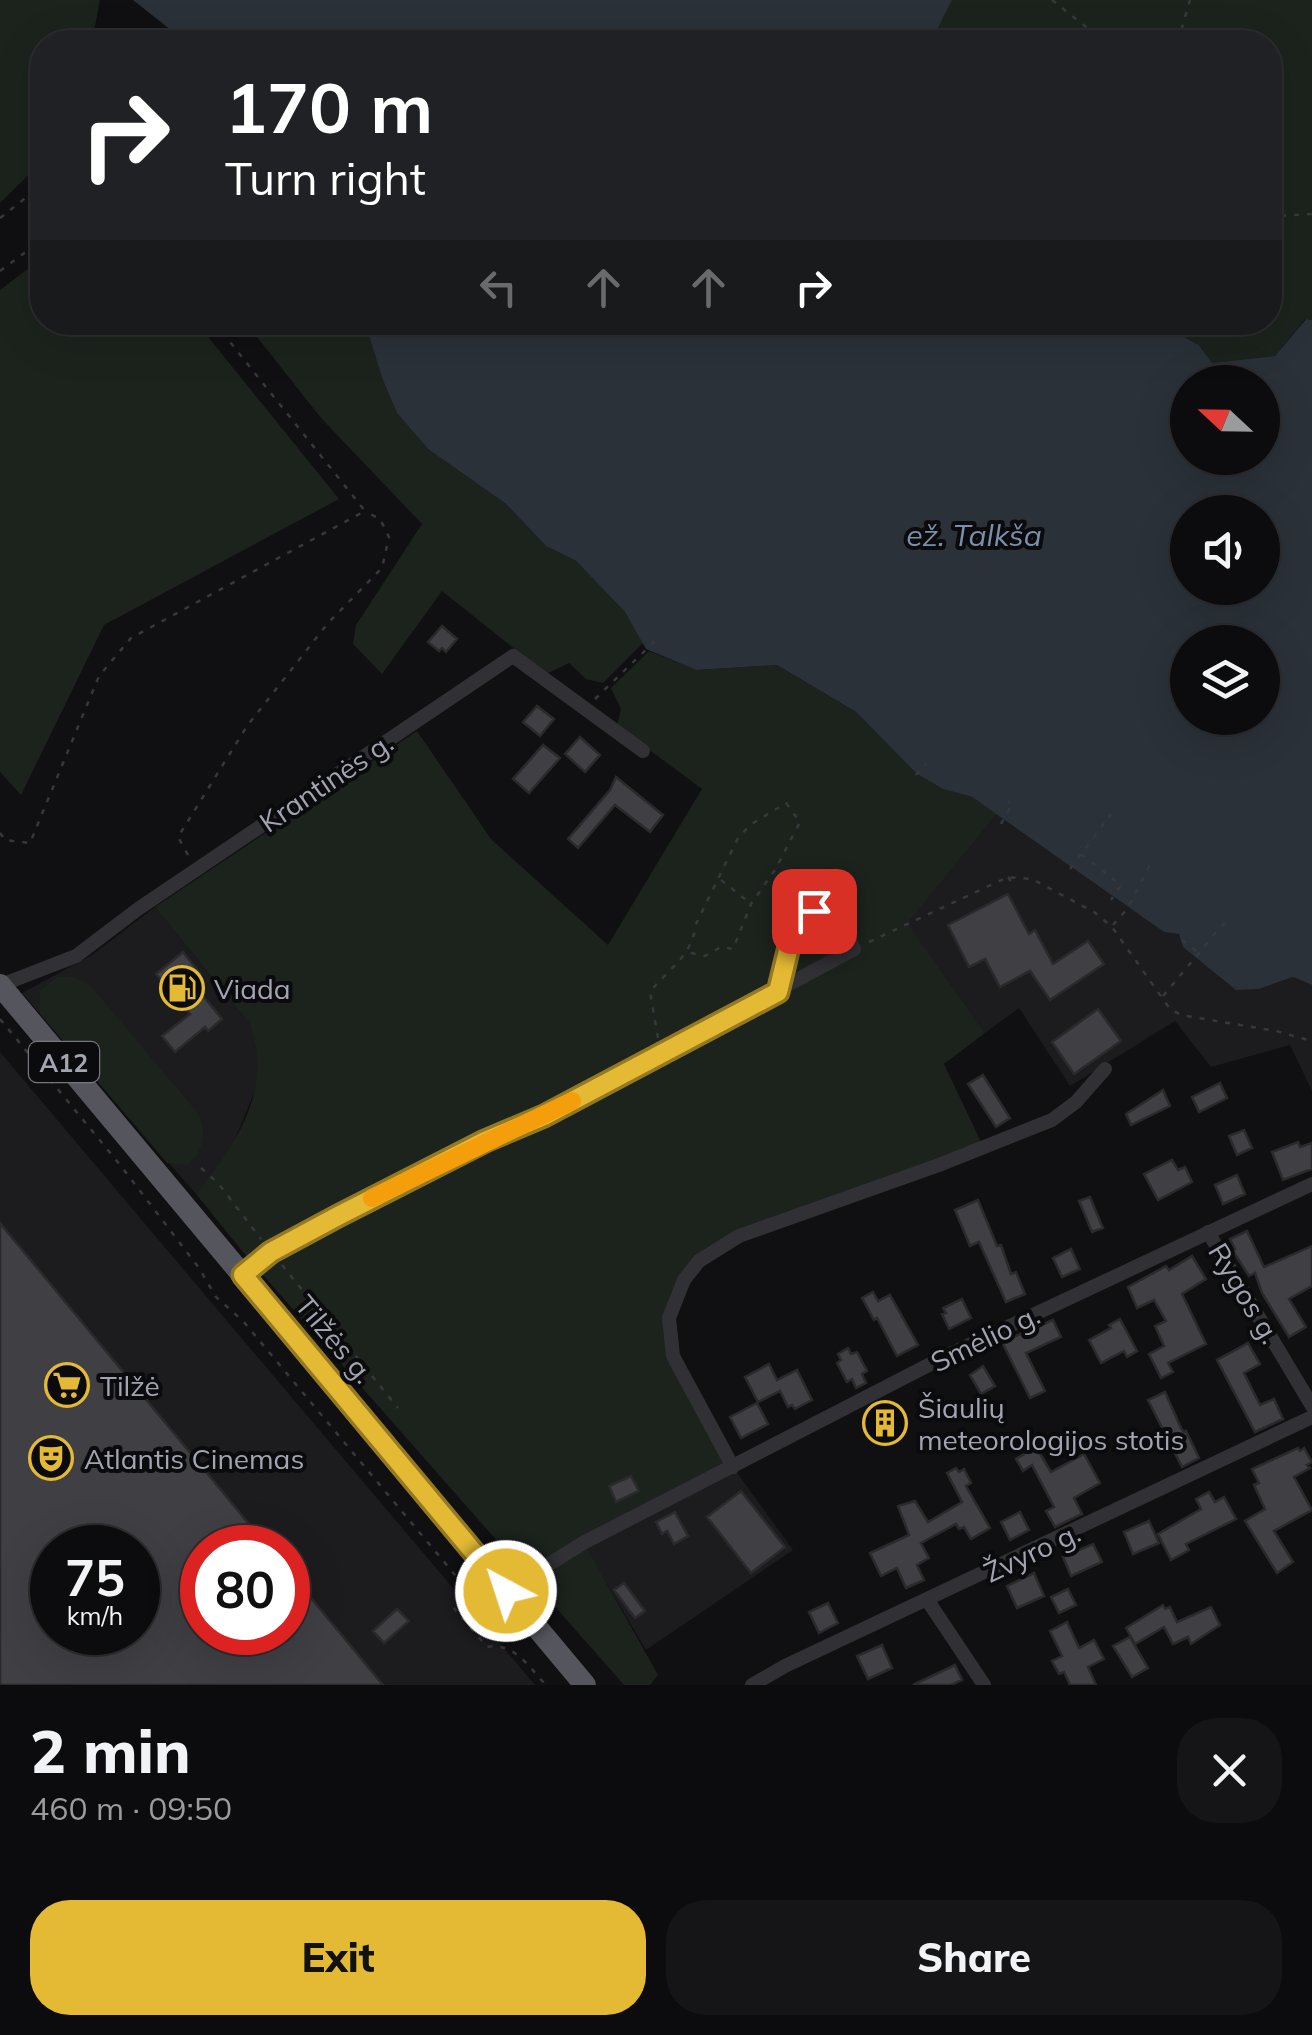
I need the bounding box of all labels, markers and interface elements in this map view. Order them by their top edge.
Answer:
text: 170 m [225,63,433,151]
icon: right [60,70,190,200]
text: Turn right [225,150,426,206]
icon: left [471,260,526,315]
icon: ahead [576,260,631,315]
icon: ahead [681,260,736,315]
icon: right [786,260,841,315]
north arrow [1170,365,1280,475]
map controls [1170,365,1280,735]
button: sound [1170,495,1280,605]
water label: ež. Talkša [906,516,1042,554]
button: layers [1170,625,1280,735]
street label: Krantinės g. [253,725,399,839]
pin [772,869,857,954]
icon: arrive [787,884,842,939]
fuel station icon: Viada [159,965,205,1011]
place label: Viada [214,971,291,1006]
road number: A12 [29,1042,99,1082]
street label: Rygos g. [1201,1236,1289,1350]
street label: Tilžės g. [288,1288,382,1390]
street label: Smėlio g. [925,1297,1045,1379]
supermarket icon: Tilžė [44,1362,90,1408]
place label: Tilžė [100,1368,160,1403]
place label: Šiaulių meteorologijos stotis [918,1390,1184,1457]
building icon: Šiaulių meteorologijos stotis [862,1400,908,1446]
theatre icon: Atlantis Cinemas [28,1435,74,1481]
place label: Atlantis Cinemas [84,1441,304,1476]
street label: Žvyro g. [978,1514,1086,1590]
speed limit sign: 80 [180,1525,310,1655]
position arrow [454,1539,558,1643]
text: 75 [65,1546,125,1609]
text: km/h [67,1600,123,1631]
text: 2 min [30,1713,191,1788]
button: close [1177,1718,1282,1823]
text: 460 m · 09:50 [30,1788,232,1828]
button: Exit [30,1900,646,2015]
button: Share [666,1900,1282,2015]

